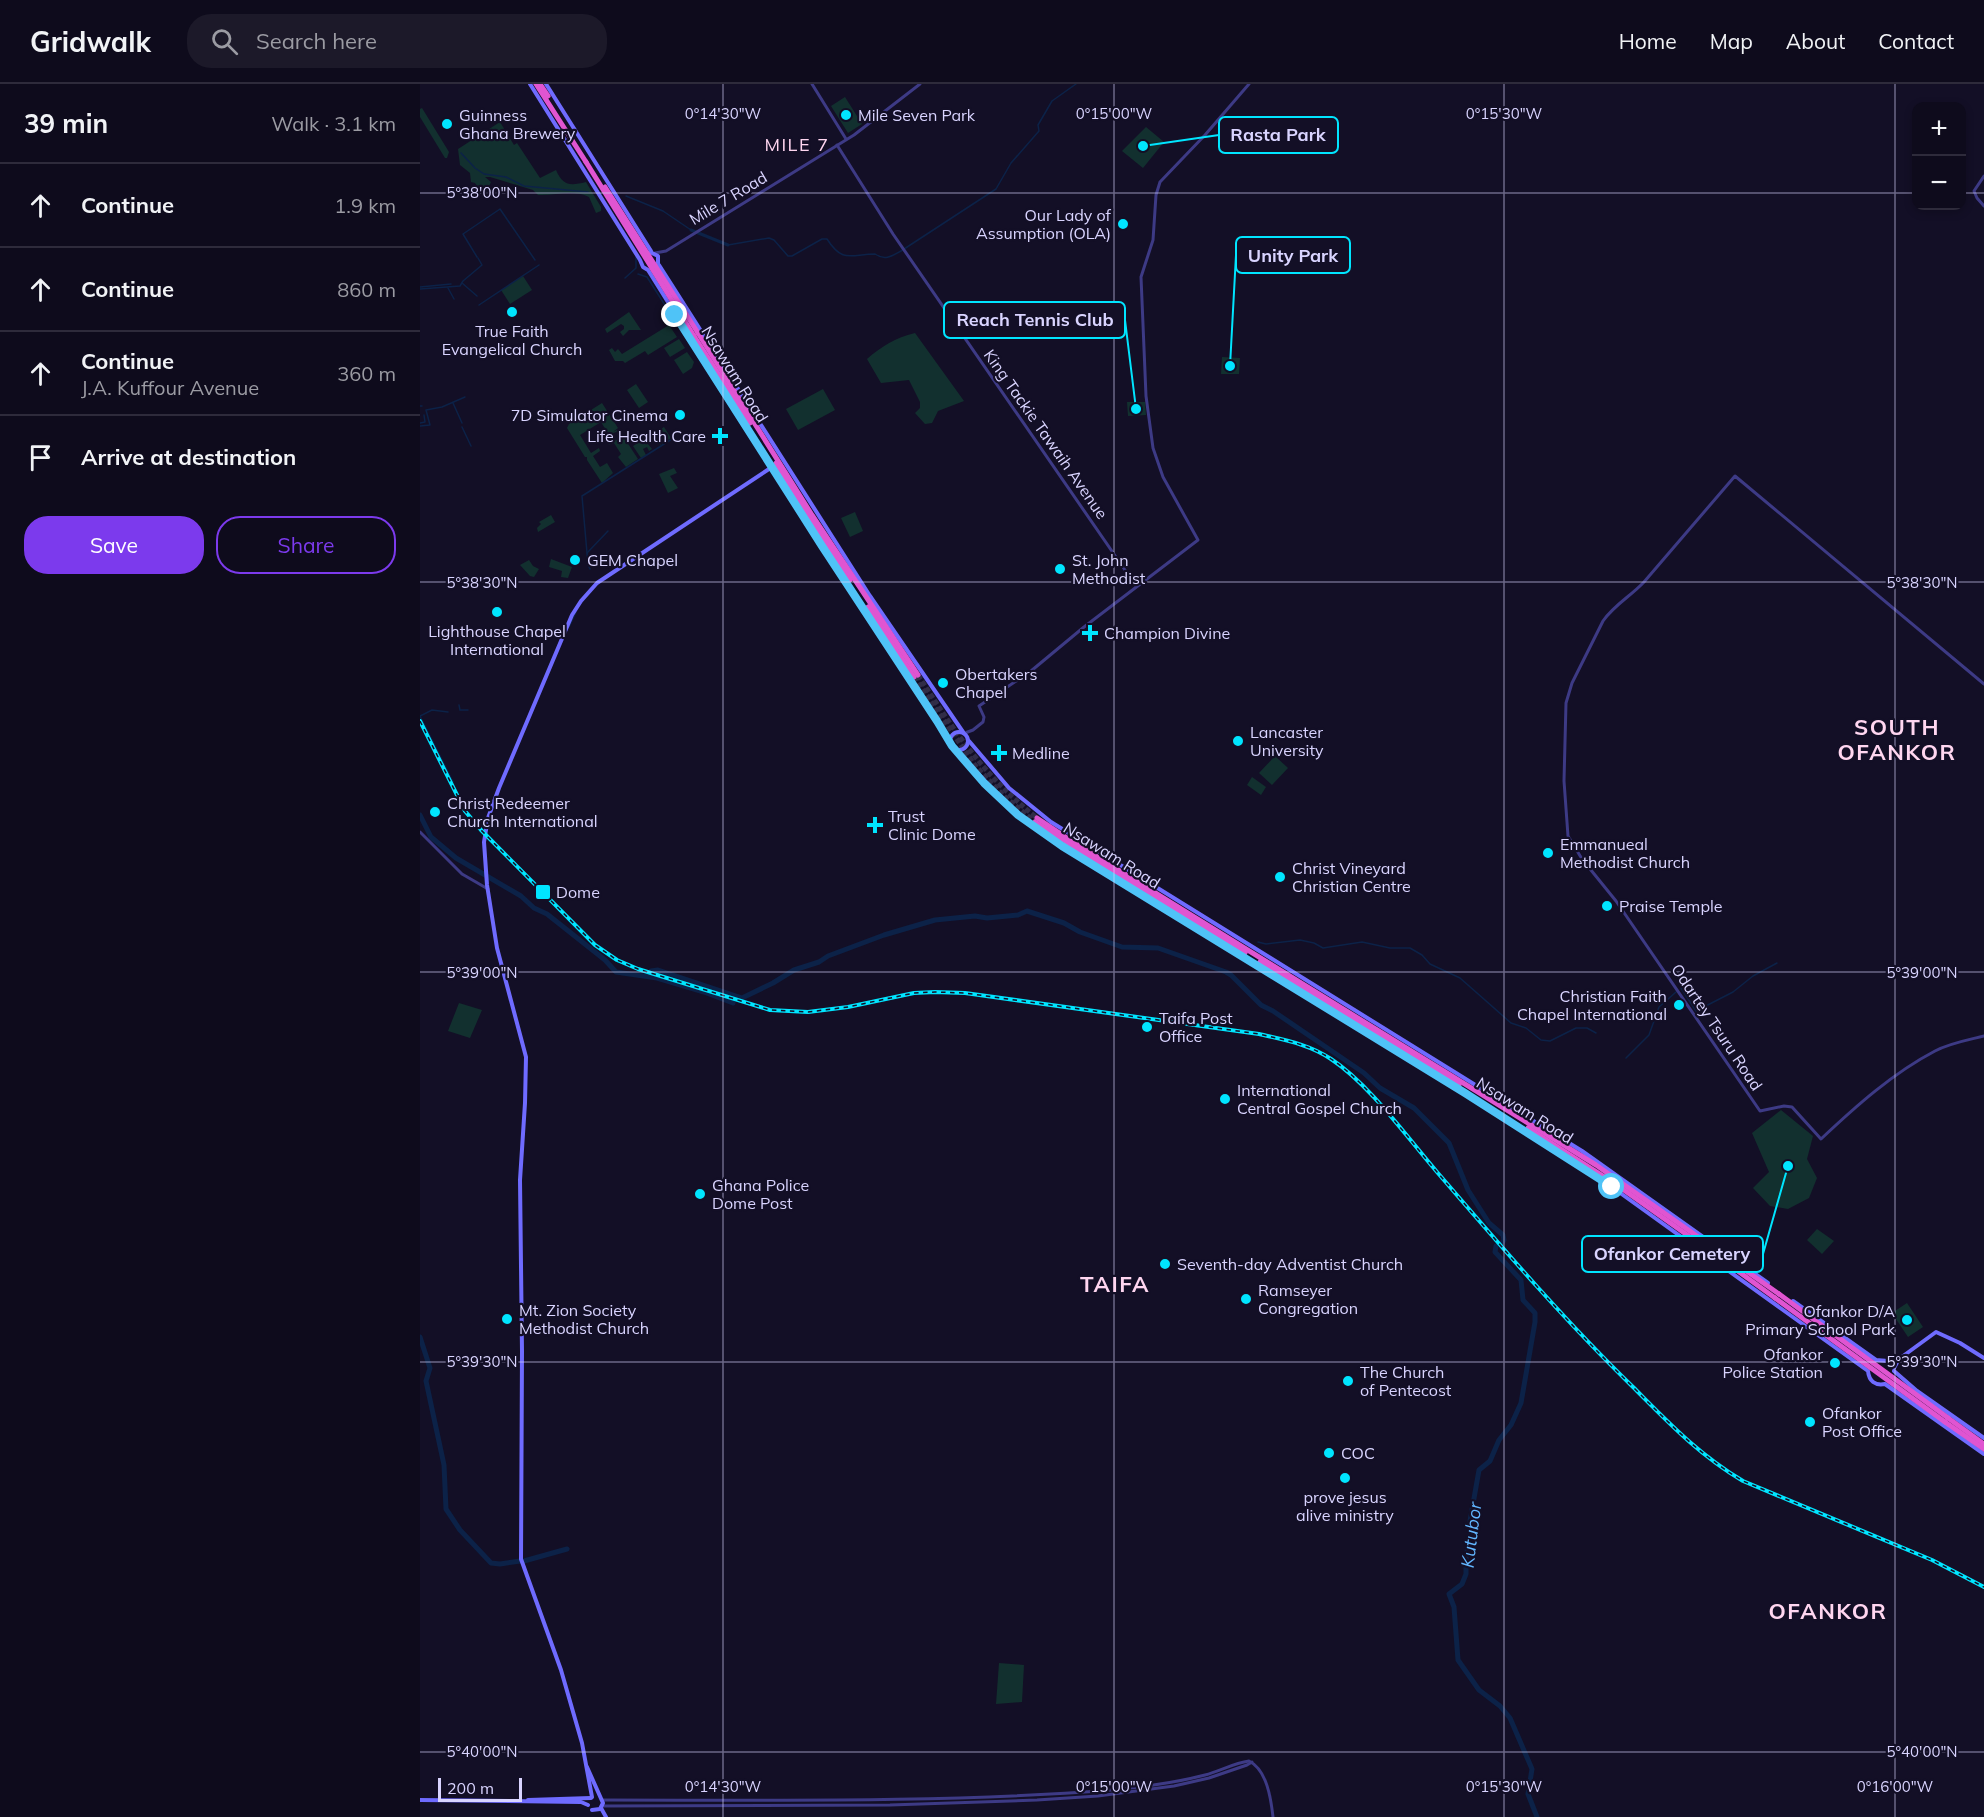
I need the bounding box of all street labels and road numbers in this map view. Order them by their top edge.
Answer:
street label: Mile 7 Road [685,167,771,229]
street label: Nsawam Road [697,322,773,426]
street label: King Tackie Tawaih Avenue [980,345,1112,523]
street label: Nsawam Road [1060,817,1164,893]
street label: Odartey Tsuru Road [1667,960,1767,1094]
street label: Nsawam Road [1473,1072,1577,1148]

